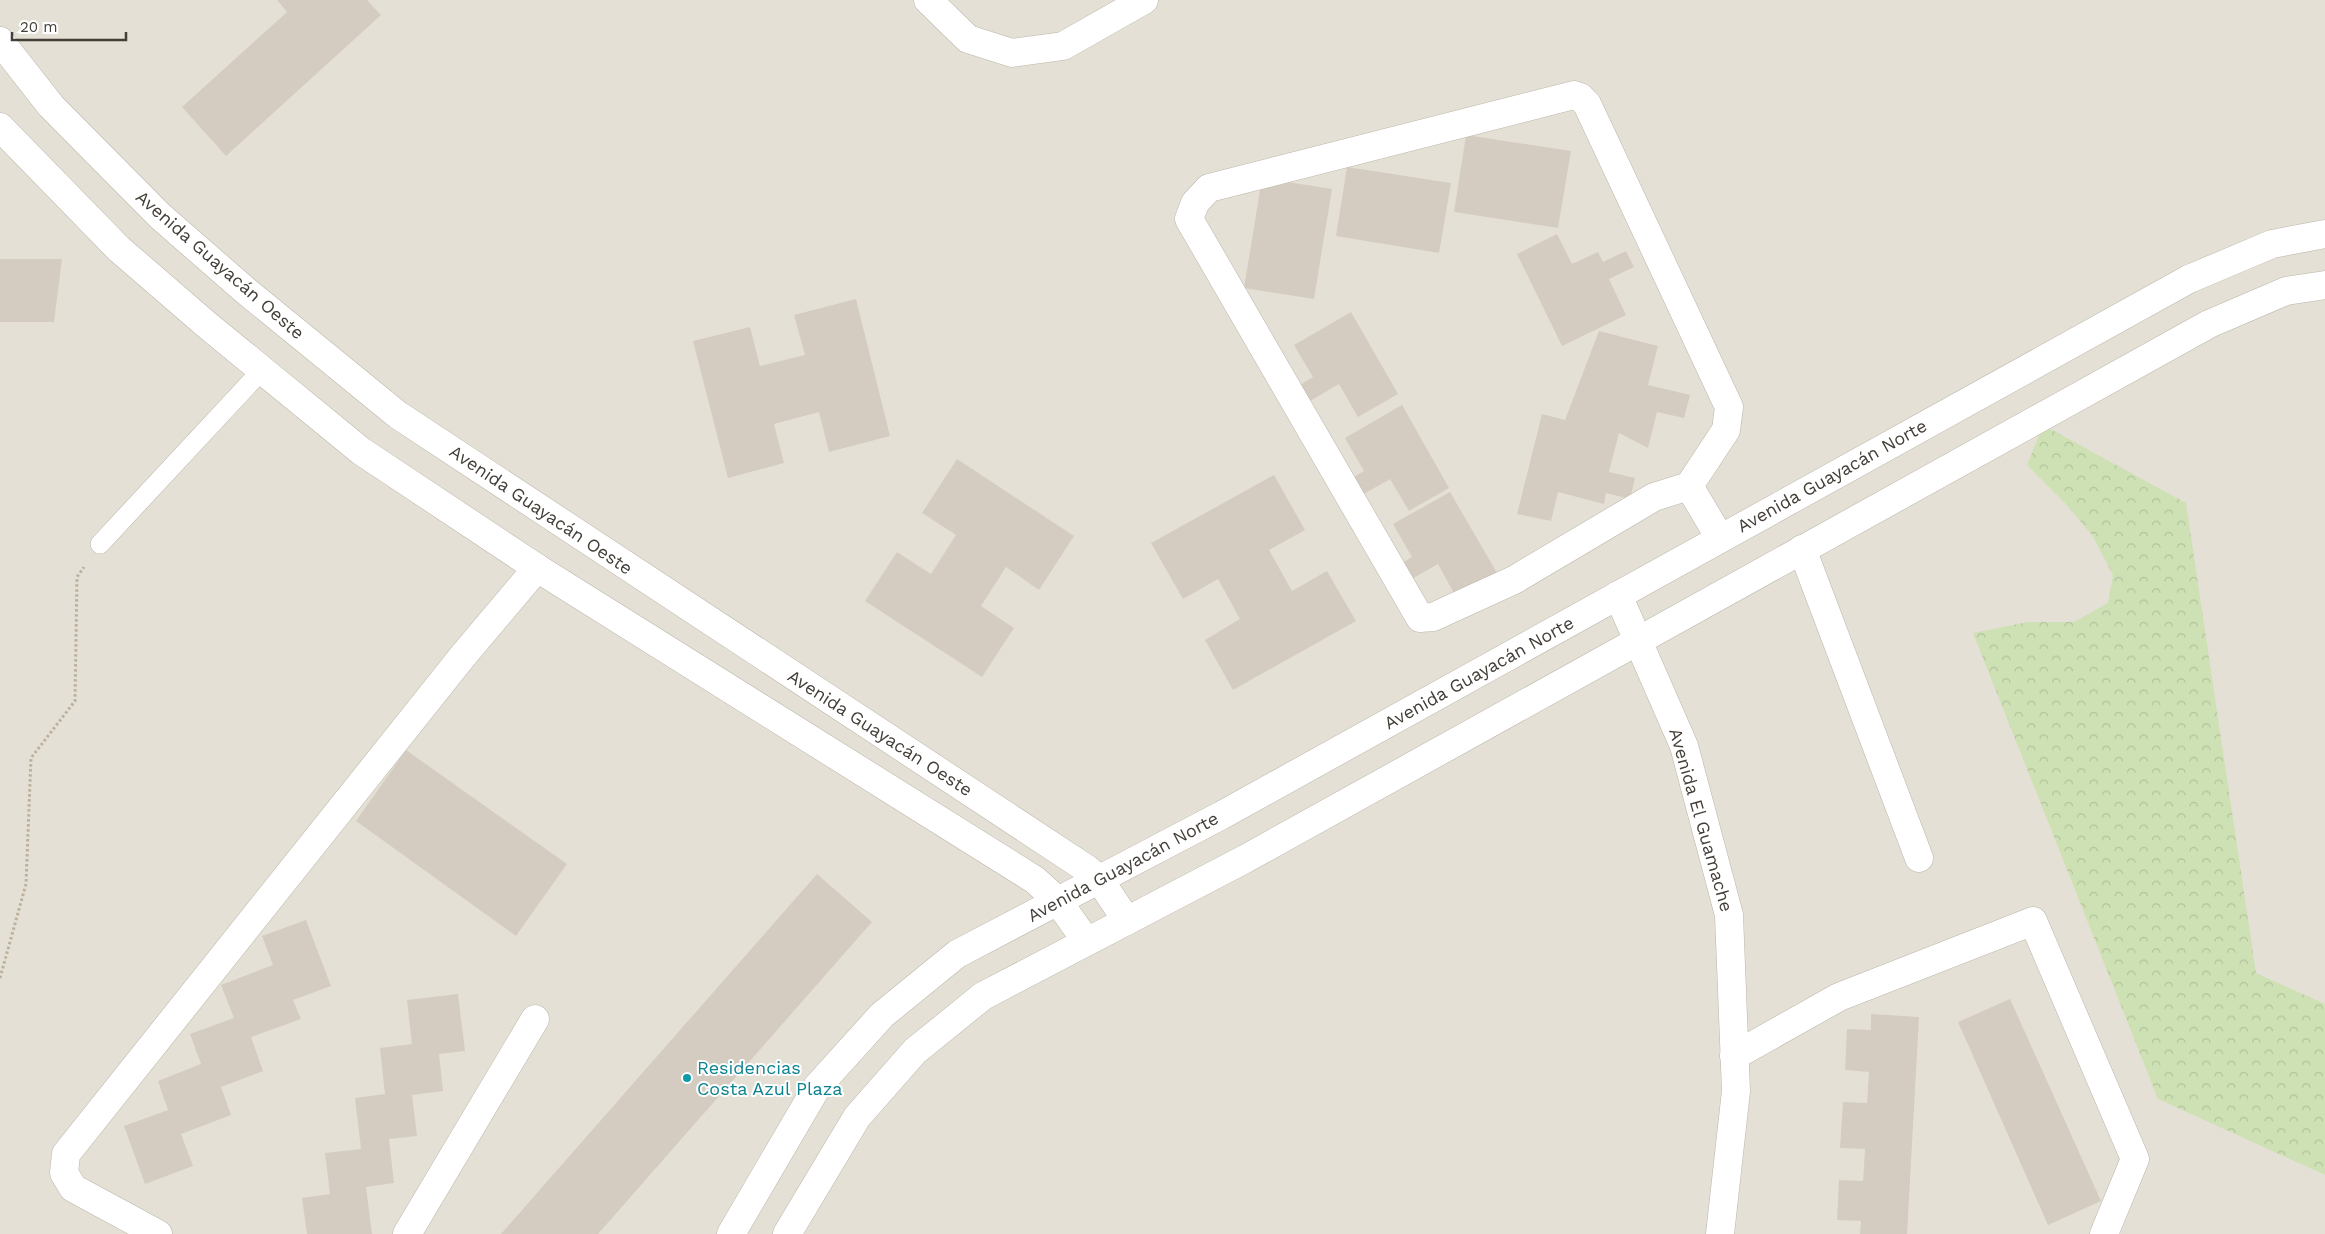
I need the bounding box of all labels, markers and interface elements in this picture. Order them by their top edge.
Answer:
scale bar [12,10,126,42]
text: 20 m [20,18,58,36]
street label: Avenida Guayacán Oeste [132,186,309,343]
street label: Avenida Guayacán Norte [1733,415,1930,536]
street label: Avenida Guayacán Oeste [446,440,637,579]
street label: Avenida Guayacán Norte [1380,612,1577,733]
street label: Avenida Guayacán Oeste [784,665,977,800]
street label: Avenida El Guamache [1665,726,1738,914]
street label: Avenida Guayacán Norte [1024,807,1222,926]
place label: Residencias Costa Azul Plaza [697,1057,842,1099]
marker: Residencias Costa Azul Plaza [681,1072,693,1084]

